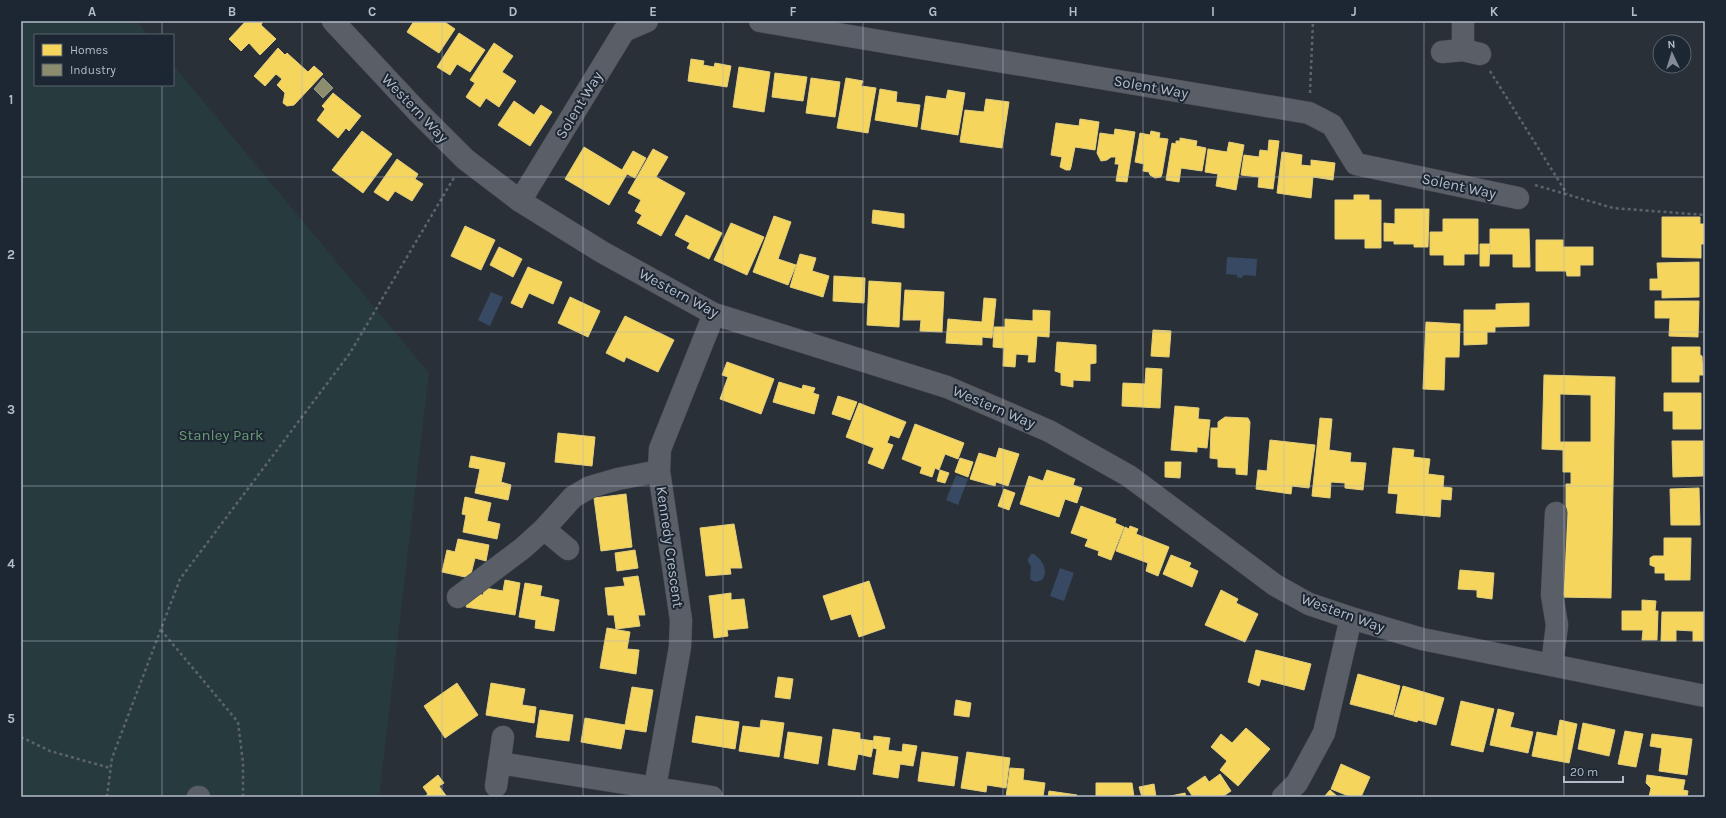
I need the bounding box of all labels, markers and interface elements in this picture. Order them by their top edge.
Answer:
text: A [88,4,96,19]
text: B [228,4,236,19]
text: C [368,4,376,19]
text: D [509,4,518,19]
text: E [649,4,657,19]
text: F [789,4,797,19]
text: G [929,4,937,19]
text: H [1068,4,1078,19]
text: I [1211,4,1215,19]
text: J [1351,4,1357,19]
text: K [1490,4,1499,19]
text: L [1631,4,1638,19]
legend [34,34,174,86]
north arrow [1652,34,1692,74]
text: N [1667,38,1676,51]
text: Homes [70,43,108,57]
text: Industry [70,63,116,77]
street label: Solent Way [552,68,606,142]
street label: Western Way [378,70,452,146]
street label: Solent Way [1112,72,1190,102]
text: 1 [9,92,13,107]
street label: Solent Way [1420,169,1498,203]
text: 2 [7,247,15,262]
street label: Western Way [636,264,722,322]
street label: Western Way [950,382,1038,432]
text: 3 [7,402,15,417]
park label: Stanley Park [179,426,263,444]
street label: Kennedy Crescent [653,485,687,609]
text: 4 [7,556,15,571]
street label: Western Way [1299,589,1387,637]
text: 5 [7,711,15,726]
scale bar [1564,758,1623,784]
text: 20 m [1570,765,1598,779]

